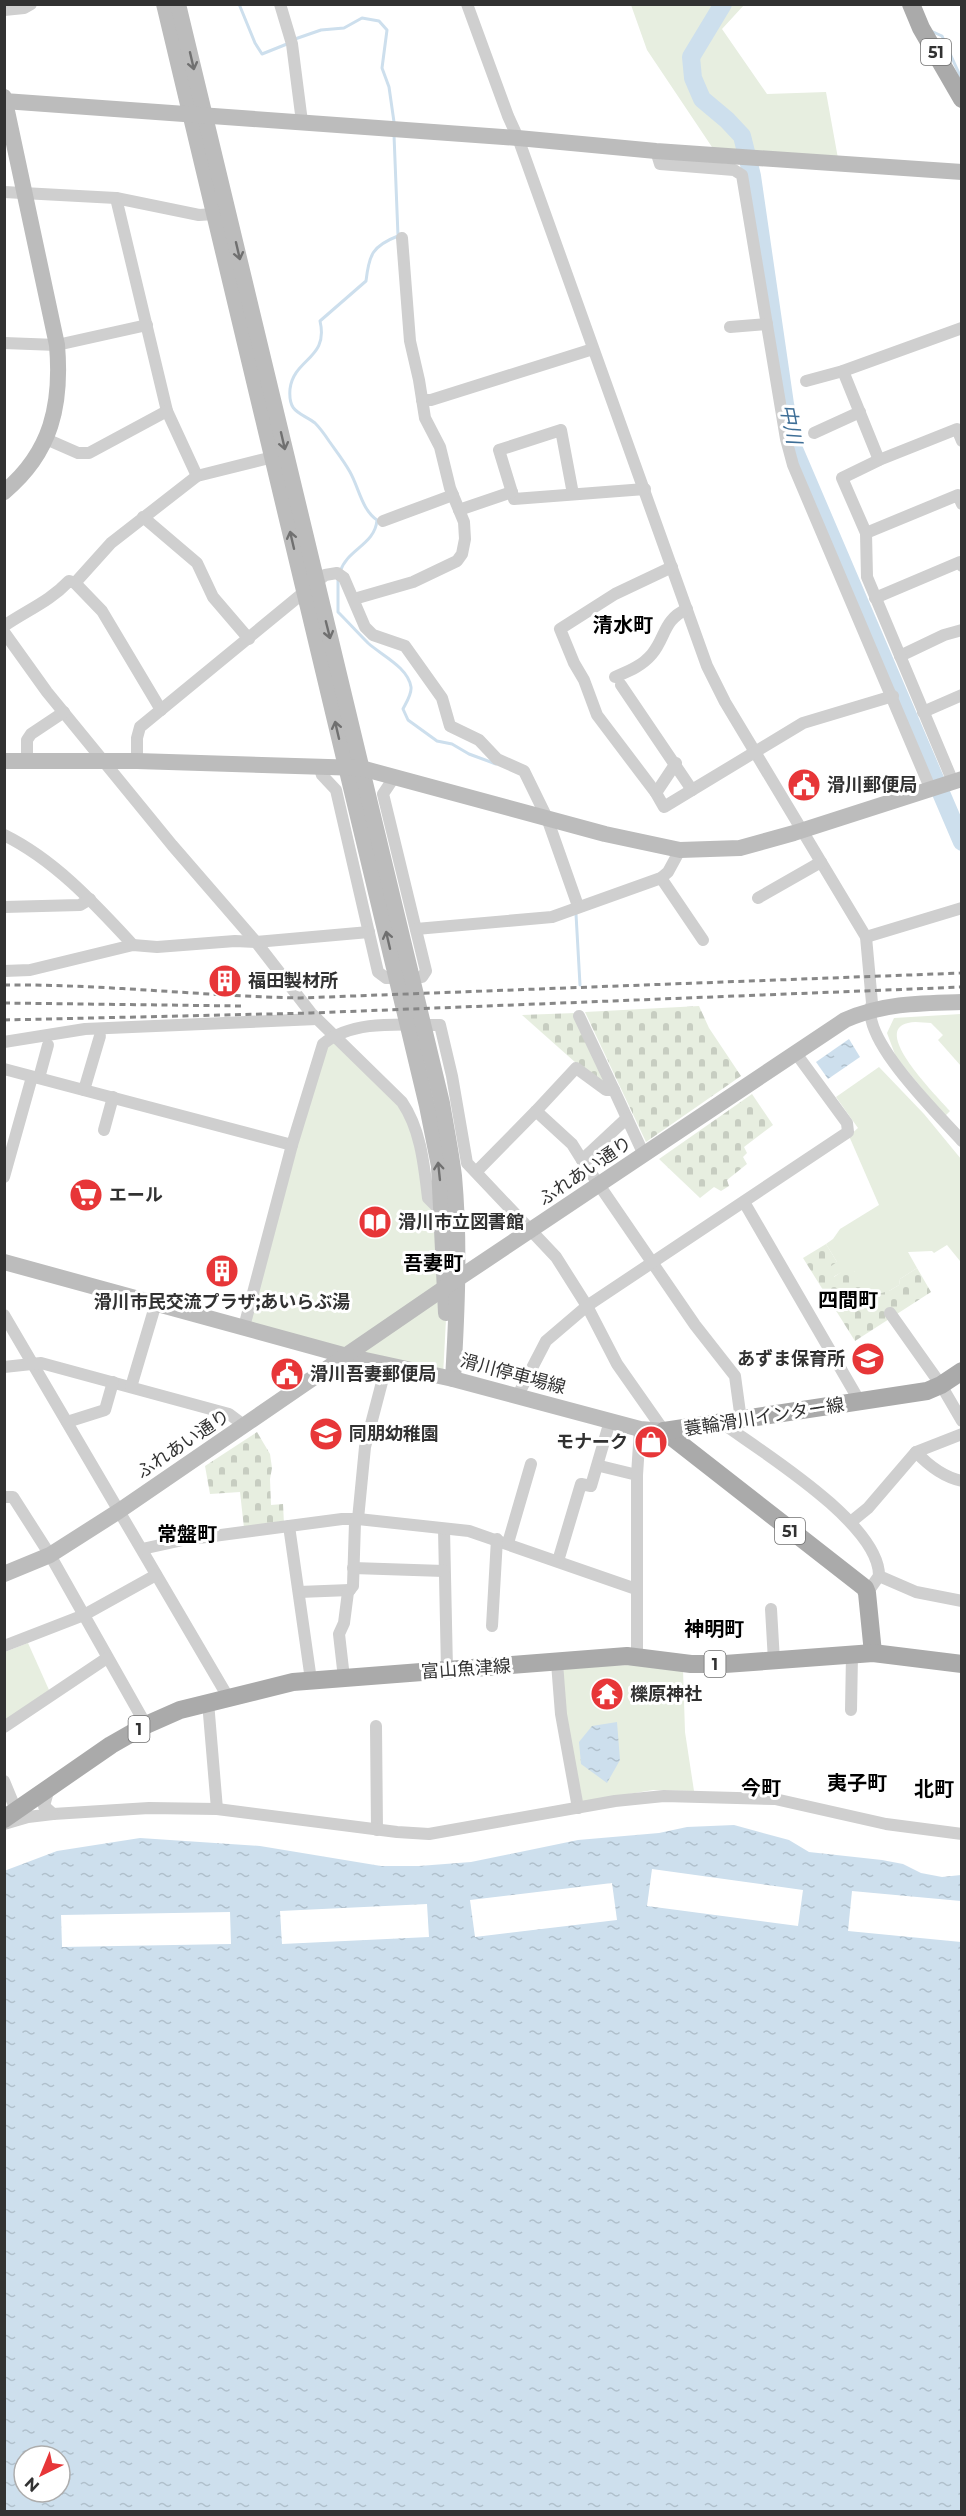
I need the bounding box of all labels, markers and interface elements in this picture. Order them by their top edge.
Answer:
road number: 51 [921,39,951,65]
one-way arrow [187,52,199,71]
one-way arrow [232,241,244,260]
water label: 中川 [775,402,807,448]
one-way arrow [278,430,289,450]
one-way arrow [286,531,298,550]
district label: 清水町 [593,613,653,637]
one-way arrow [322,621,334,640]
one-way arrow [331,721,343,740]
public building icon: 滑川郵便局 [786,767,822,803]
place label: 滑川郵便局 [827,774,917,796]
one-way arrow [381,931,393,950]
building icon: 福田製材所 [207,963,243,999]
place label: 福田製材所 [248,970,338,992]
street label: ふれあい通り [534,1132,636,1210]
one-way arrow [433,1162,444,1182]
supermarket icon: エール [68,1177,104,1213]
place label: エール [109,1184,163,1206]
library icon: 滑川市立図書館 [357,1204,393,1240]
place label: 滑川市立図書館 [398,1211,524,1233]
district label: 吾妻町 [403,1251,463,1275]
building icon: 滑川市民交流プラザ;あいらぶ湯 [204,1253,240,1289]
district label: 四間町 [818,1288,878,1312]
place label: 滑川市民交流プラザ;あいらぶ湯 [94,1291,350,1313]
school or university icon: あずま保育所 [850,1341,886,1377]
place label: あずま保育所 [737,1348,845,1370]
street label: 滑川停車場線 [458,1349,568,1399]
public building icon: 滑川吾妻郵便局 [269,1356,305,1392]
place label: 滑川吾妻郵便局 [310,1363,436,1385]
street label: 蓑輪滑川インター線 [682,1393,846,1441]
street label: ふれあい通り [132,1405,234,1483]
school or university icon: 同朋幼稚園 [308,1416,344,1452]
place label: 同朋幼稚園 [349,1423,439,1445]
shop icon: モナーク [633,1424,669,1460]
place label: モナーク [556,1431,628,1453]
road number: 51 [775,1518,805,1544]
district label: 常盤町 [157,1522,217,1546]
district label: 神明町 [684,1617,744,1641]
road number: 1 [704,1651,726,1677]
street label: 富山魚津線 [420,1655,512,1683]
temple icon: 櫟原神社 [589,1676,625,1712]
place label: 櫟原神社 [630,1683,702,1705]
road number: 1 [128,1716,150,1742]
district label: 夷子町 [827,1771,887,1795]
district label: 今町 [741,1776,781,1800]
district label: 北町 [914,1777,954,1801]
north arrow [12,2444,72,2504]
text: N [21,2473,43,2496]

